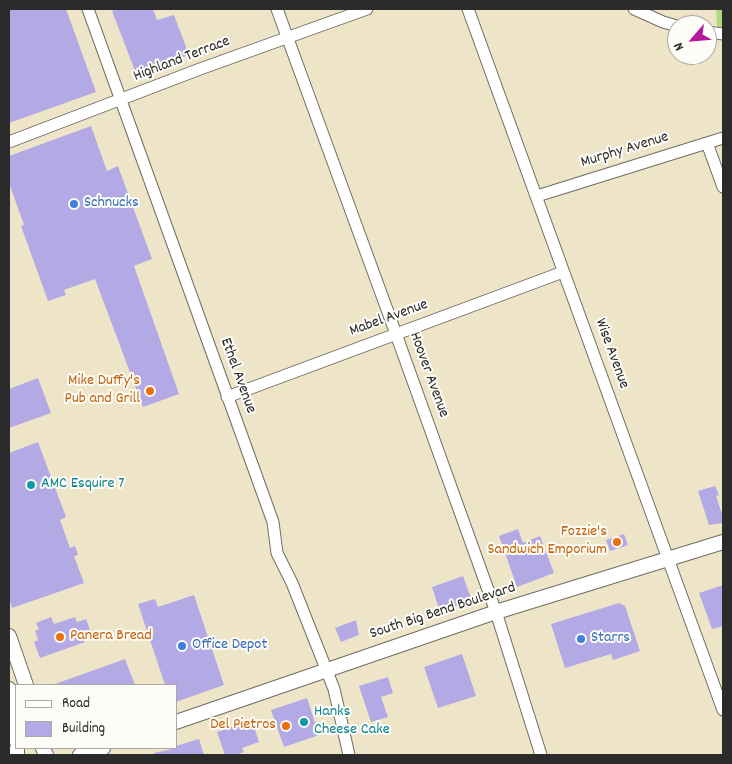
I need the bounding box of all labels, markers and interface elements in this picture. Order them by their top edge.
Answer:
north arrow [667,15,717,65]
street label: Highland Terrace [131,33,233,87]
text: N [669,39,690,54]
street label: Murphy Avenue [579,129,671,173]
place label: Schnucks [84,194,139,214]
marker: Schnucks [68,198,80,210]
street label: Mabel Avenue [347,296,431,342]
street label: Wise Avenue [589,316,633,392]
street label: Hoover Avenue [404,330,452,420]
street label: Ethel Avenue [215,336,259,416]
place label: Mike Duffy's Pub and Grill [65,372,140,410]
marker: Mike Duffy's Pub and Grill [144,385,156,397]
place label: AMC Esquire 7 [41,475,124,495]
marker: AMC Esquire 7 [25,479,37,491]
place label: Fozzie's Sandwich Emporium [487,523,607,561]
marker: Fozzie's Sandwich Emporium [611,536,623,548]
street label: South Big Bend Boulevard [368,579,518,645]
place label: Panera Bread [70,627,152,647]
place label: Starrs [591,629,630,649]
marker: Panera Bread [54,631,66,643]
marker: Starrs [575,633,587,645]
place label: Office Depot [192,636,267,656]
marker: Office Depot [176,640,188,652]
legend [15,684,178,749]
text: Road [62,693,90,715]
place label: Hanks Cheese Cake [314,703,390,741]
place label: Del Pietros [210,716,276,736]
marker: Hanks Cheese Cake [298,716,310,728]
text: Building [62,718,105,740]
marker: Del Pietros [280,720,292,732]

